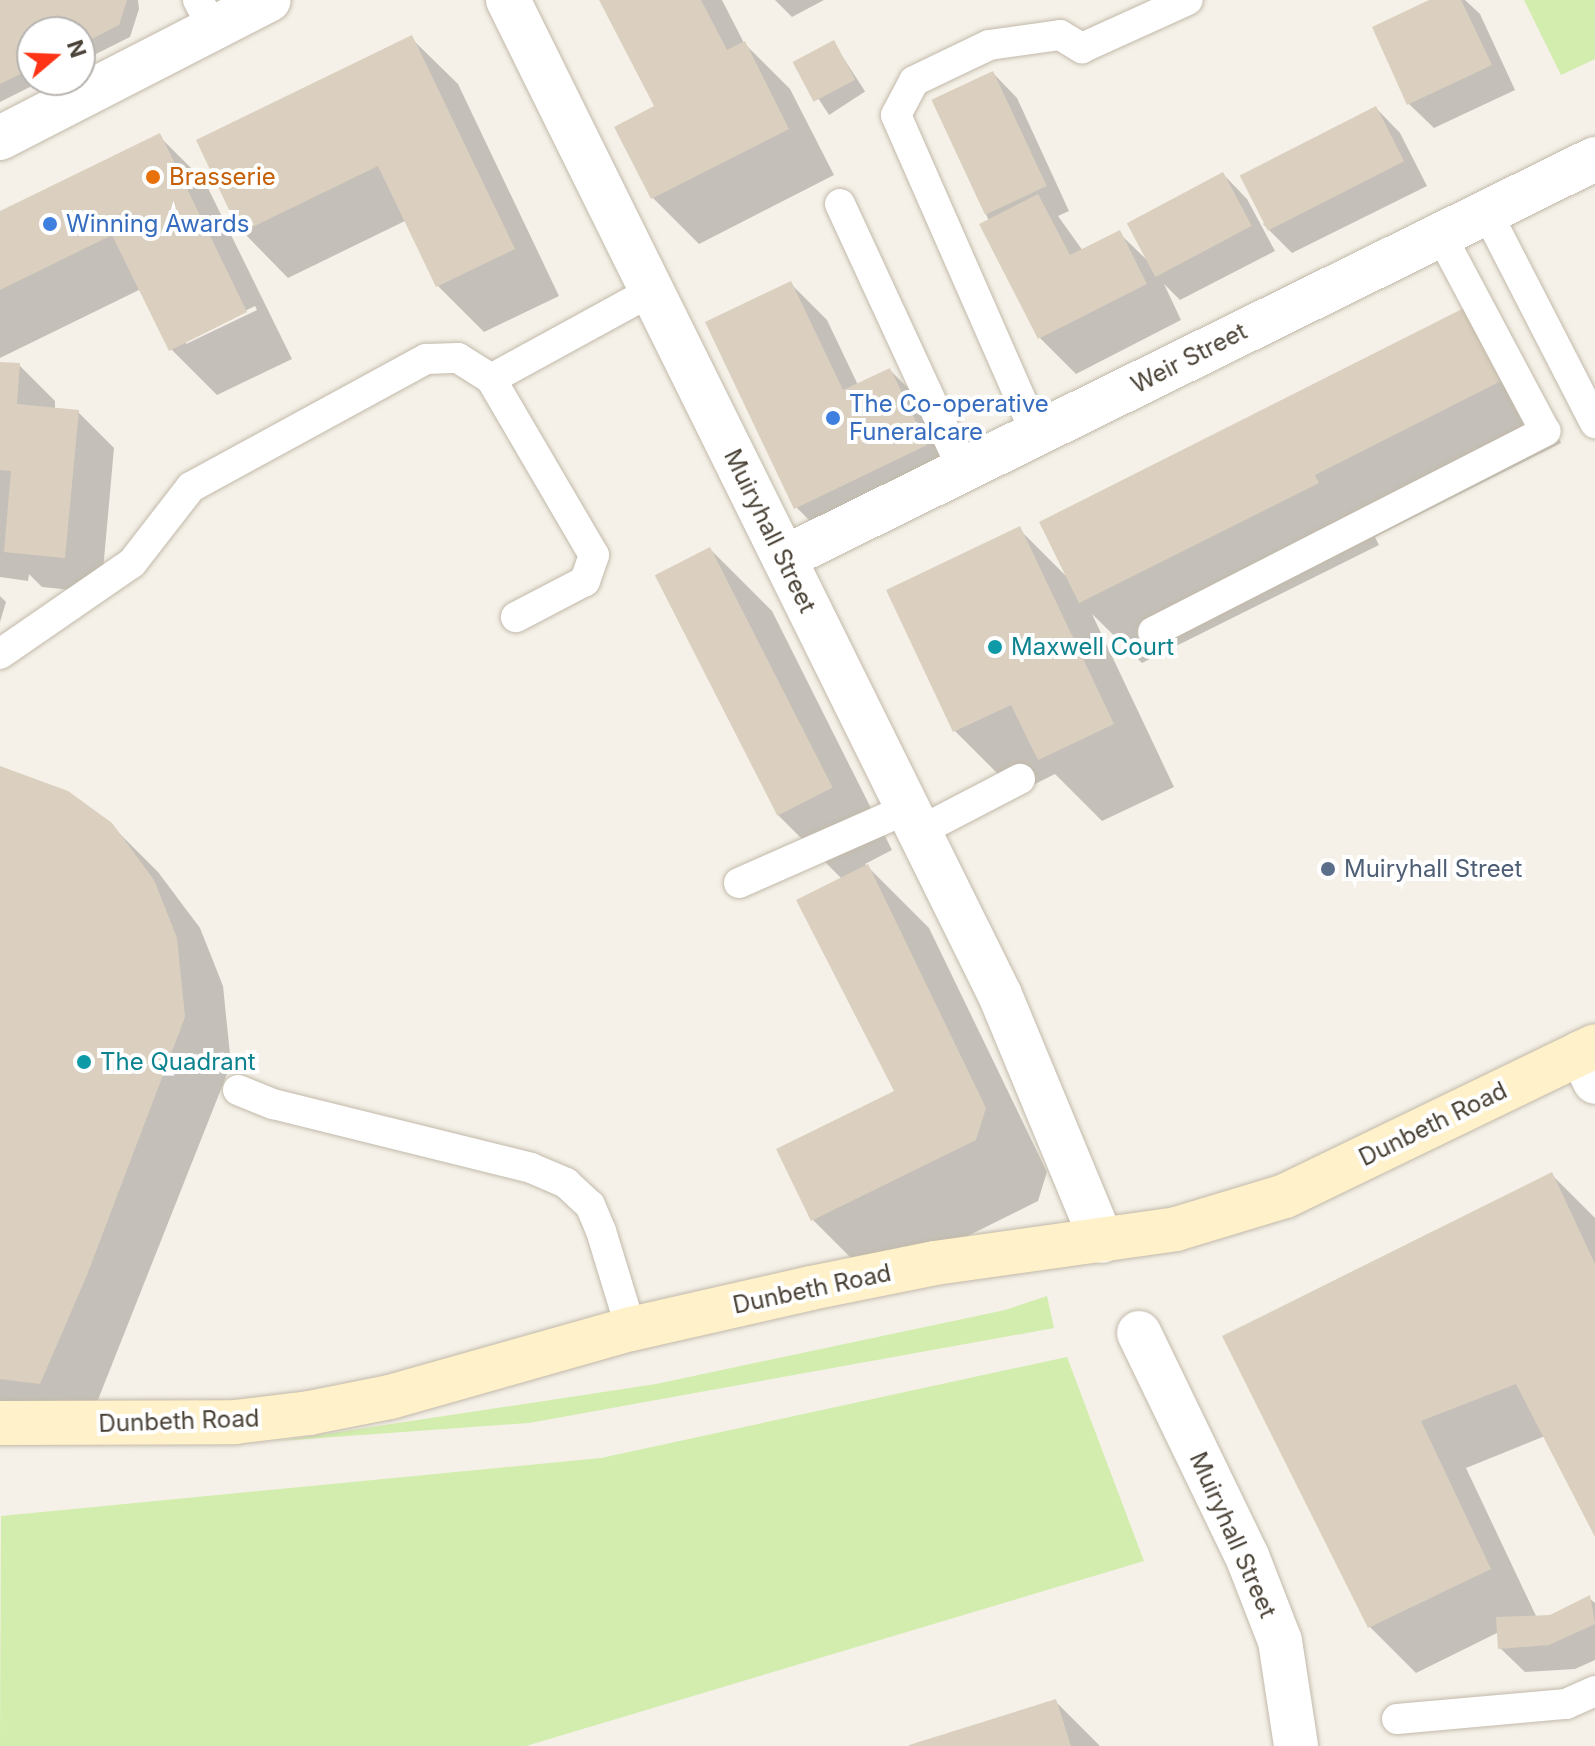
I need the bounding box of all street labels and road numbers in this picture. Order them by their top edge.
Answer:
street label: Weir Street [1126,317,1252,399]
street label: Muiryhall Street [718,444,822,618]
street label: Dunbeth Road [1354,1076,1512,1172]
street label: Dunbeth Road [730,1258,894,1320]
street label: Dunbeth Road [98,1404,260,1438]
street label: Muiryhall Street [1184,1448,1282,1622]

